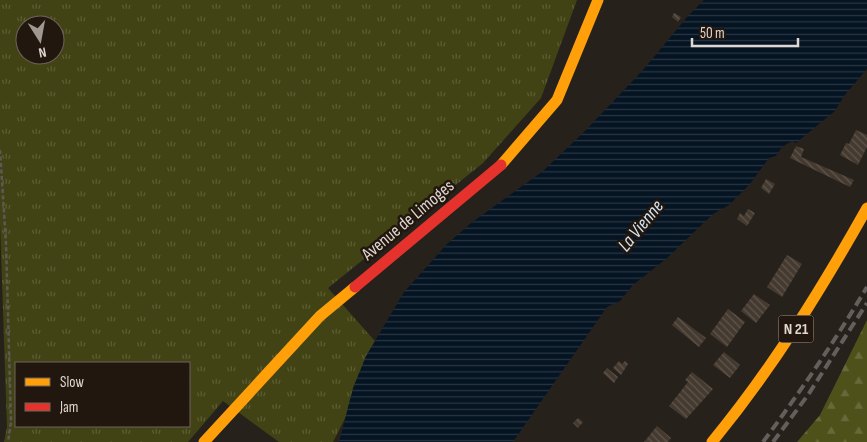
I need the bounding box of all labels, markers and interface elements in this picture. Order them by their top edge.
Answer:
north arrow [15,15,65,65]
scale bar [692,15,798,47]
text: 50 m [700,24,725,43]
text: N [37,43,48,61]
street label: Avenue de Limoges [357,175,459,265]
water label: La Vienne [613,195,669,257]
road number: N 21 [778,316,814,342]
legend [15,362,190,427]
text: Slow [60,373,84,392]
text: Jam [59,398,78,417]

